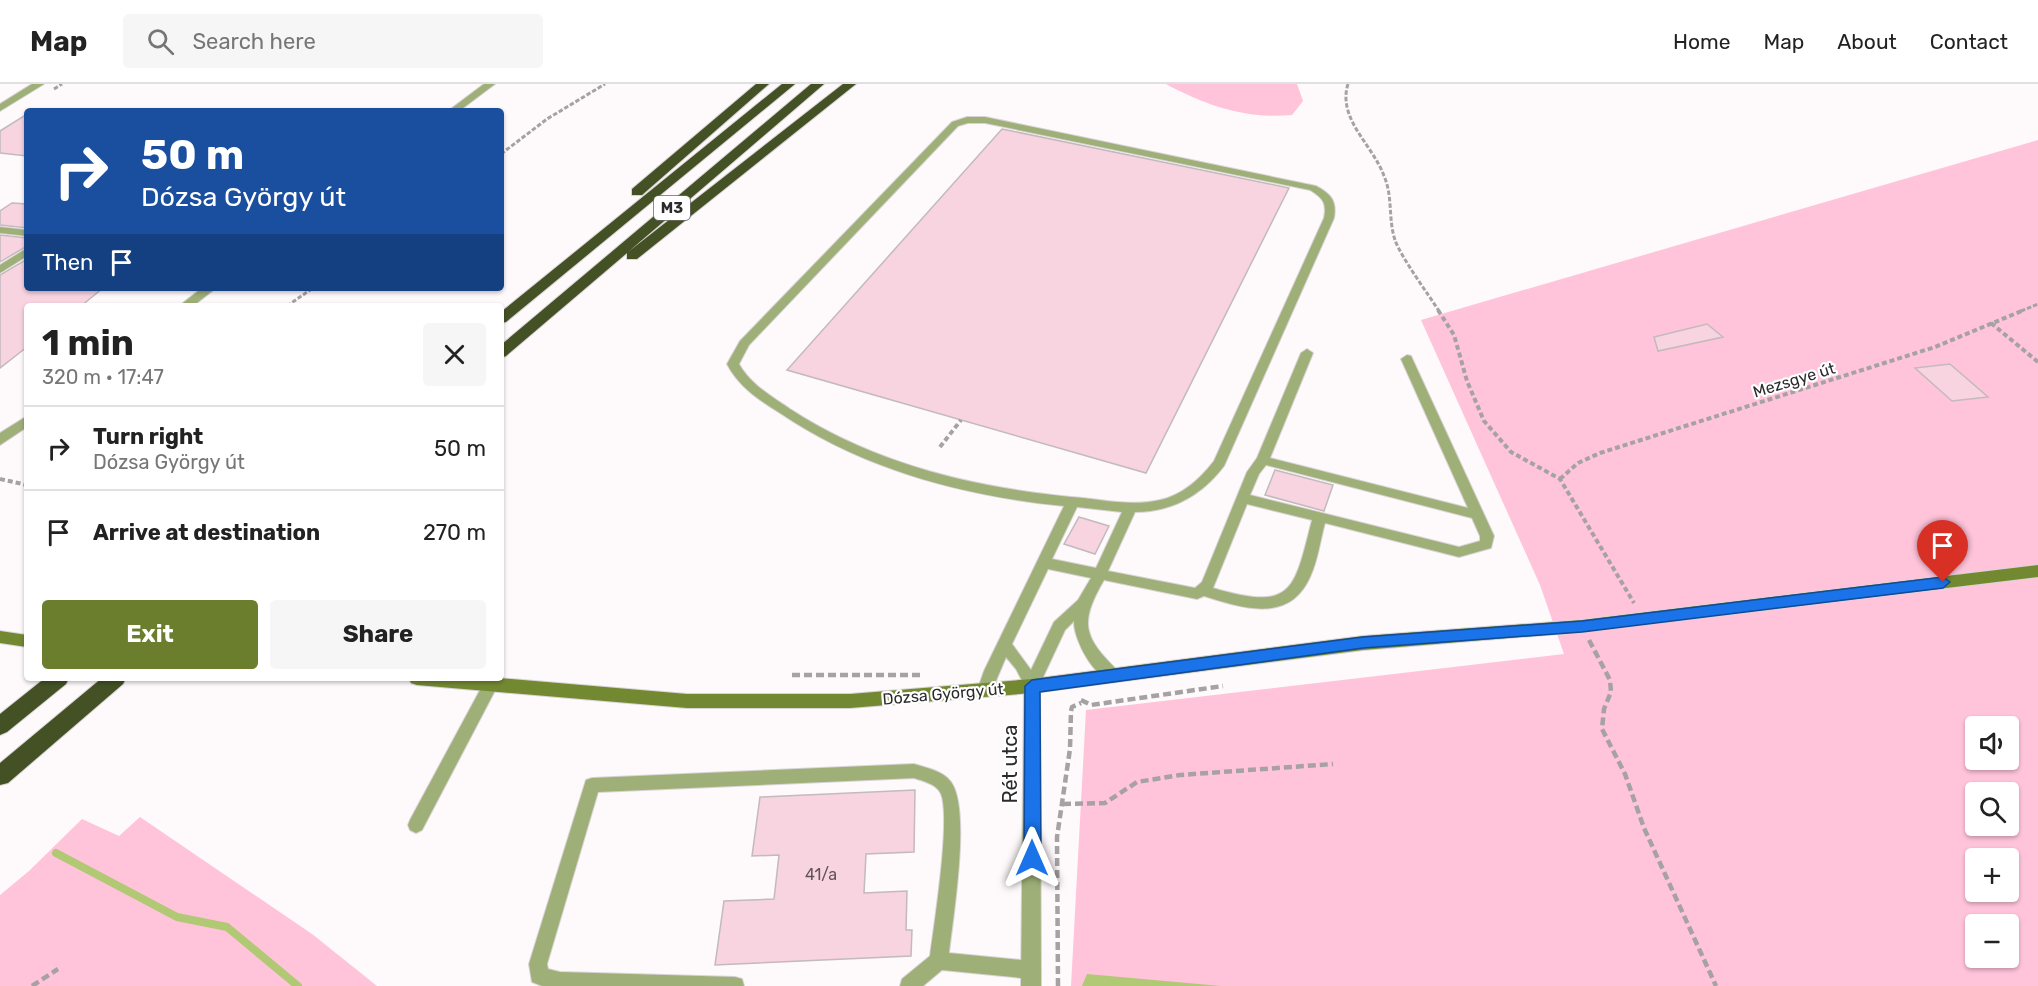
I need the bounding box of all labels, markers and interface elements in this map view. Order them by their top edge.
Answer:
search box [123,14,543,68]
text: Map [30,25,87,58]
icon: search [144,25,177,58]
text: Search here [192,28,316,55]
text: Home [1673,29,1730,54]
text: Map [1763,29,1804,54]
text: About [1837,29,1897,54]
text: Contact [1930,29,2008,54]
text: 50 m [141,130,244,180]
icon: right [42,132,120,210]
text: Dózsa György út [141,181,346,213]
road number: M3 [654,196,690,220]
icon: arrive [105,246,138,279]
text: Then [42,249,93,276]
text: 1 min [42,321,134,364]
button: close [423,323,486,386]
street label: Mezsgye út [1751,359,1837,401]
text: 320 m · 17:47 [42,365,164,389]
text: Turn right [93,423,203,450]
icon: right [42,432,75,465]
text: 50 m [434,435,486,462]
text: Dózsa György út [93,450,245,474]
icon: arrive [42,516,75,549]
text: Arrive at destination [93,519,320,546]
text: 270 m [423,519,486,546]
pin [1917,520,1968,582]
icon: arrive [1926,529,1959,562]
button: Exit [42,600,258,669]
button: Share [270,600,486,669]
street label: Dózsa György út [882,679,1004,709]
map controls [1965,716,2019,968]
button: sound [1965,716,2019,770]
street label: Rét utca [998,725,1022,803]
button: search [1965,782,2019,836]
position arrow [1000,826,1064,890]
button: + [1965,848,2019,902]
house number: 41/a [805,865,837,884]
button: − [1965,914,2019,968]

